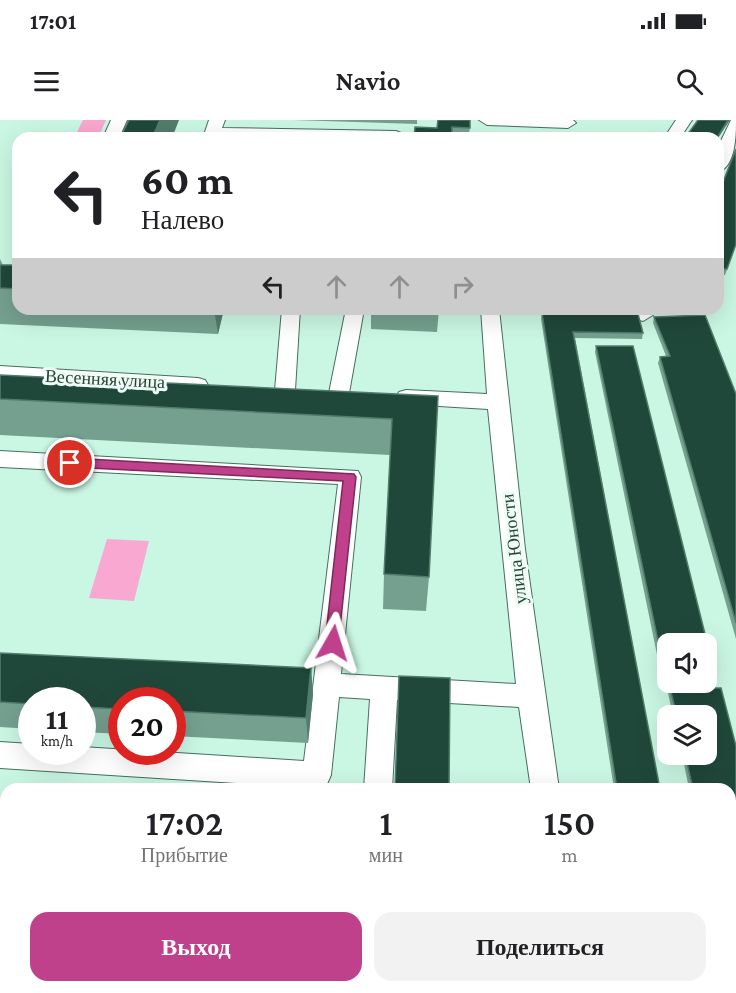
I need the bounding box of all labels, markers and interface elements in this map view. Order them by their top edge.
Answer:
text: 17:01 [30,9,76,34]
icon: menu [30,65,63,98]
icon: search [673,65,706,98]
text: Navio [336,66,400,96]
icon: left [42,156,120,234]
text: 60 m [141,156,233,203]
text: Налево [141,205,224,235]
icon: left [257,270,290,303]
icon: ahead [320,270,353,303]
icon: ahead [383,270,416,303]
icon: right [446,270,479,303]
street label: Весенняя улица [44,366,166,392]
pin [44,437,95,488]
icon: arrive [53,446,86,479]
street label: улица Юности [497,492,531,605]
position arrow [301,611,365,675]
map controls [657,633,717,765]
button: sound [657,633,717,693]
speed limit sign: 20 [108,687,186,765]
text: 11 [46,702,68,735]
button: layers [657,705,717,765]
text: km/h [41,733,73,749]
text: 17:02 [146,803,223,843]
text: 1 [379,803,392,843]
text: 150 [544,803,595,843]
text: Прибытие [141,844,228,866]
text: мин [369,844,403,866]
text: m [561,844,577,866]
button: Выход [30,912,362,981]
button: Поделиться [374,912,706,981]

